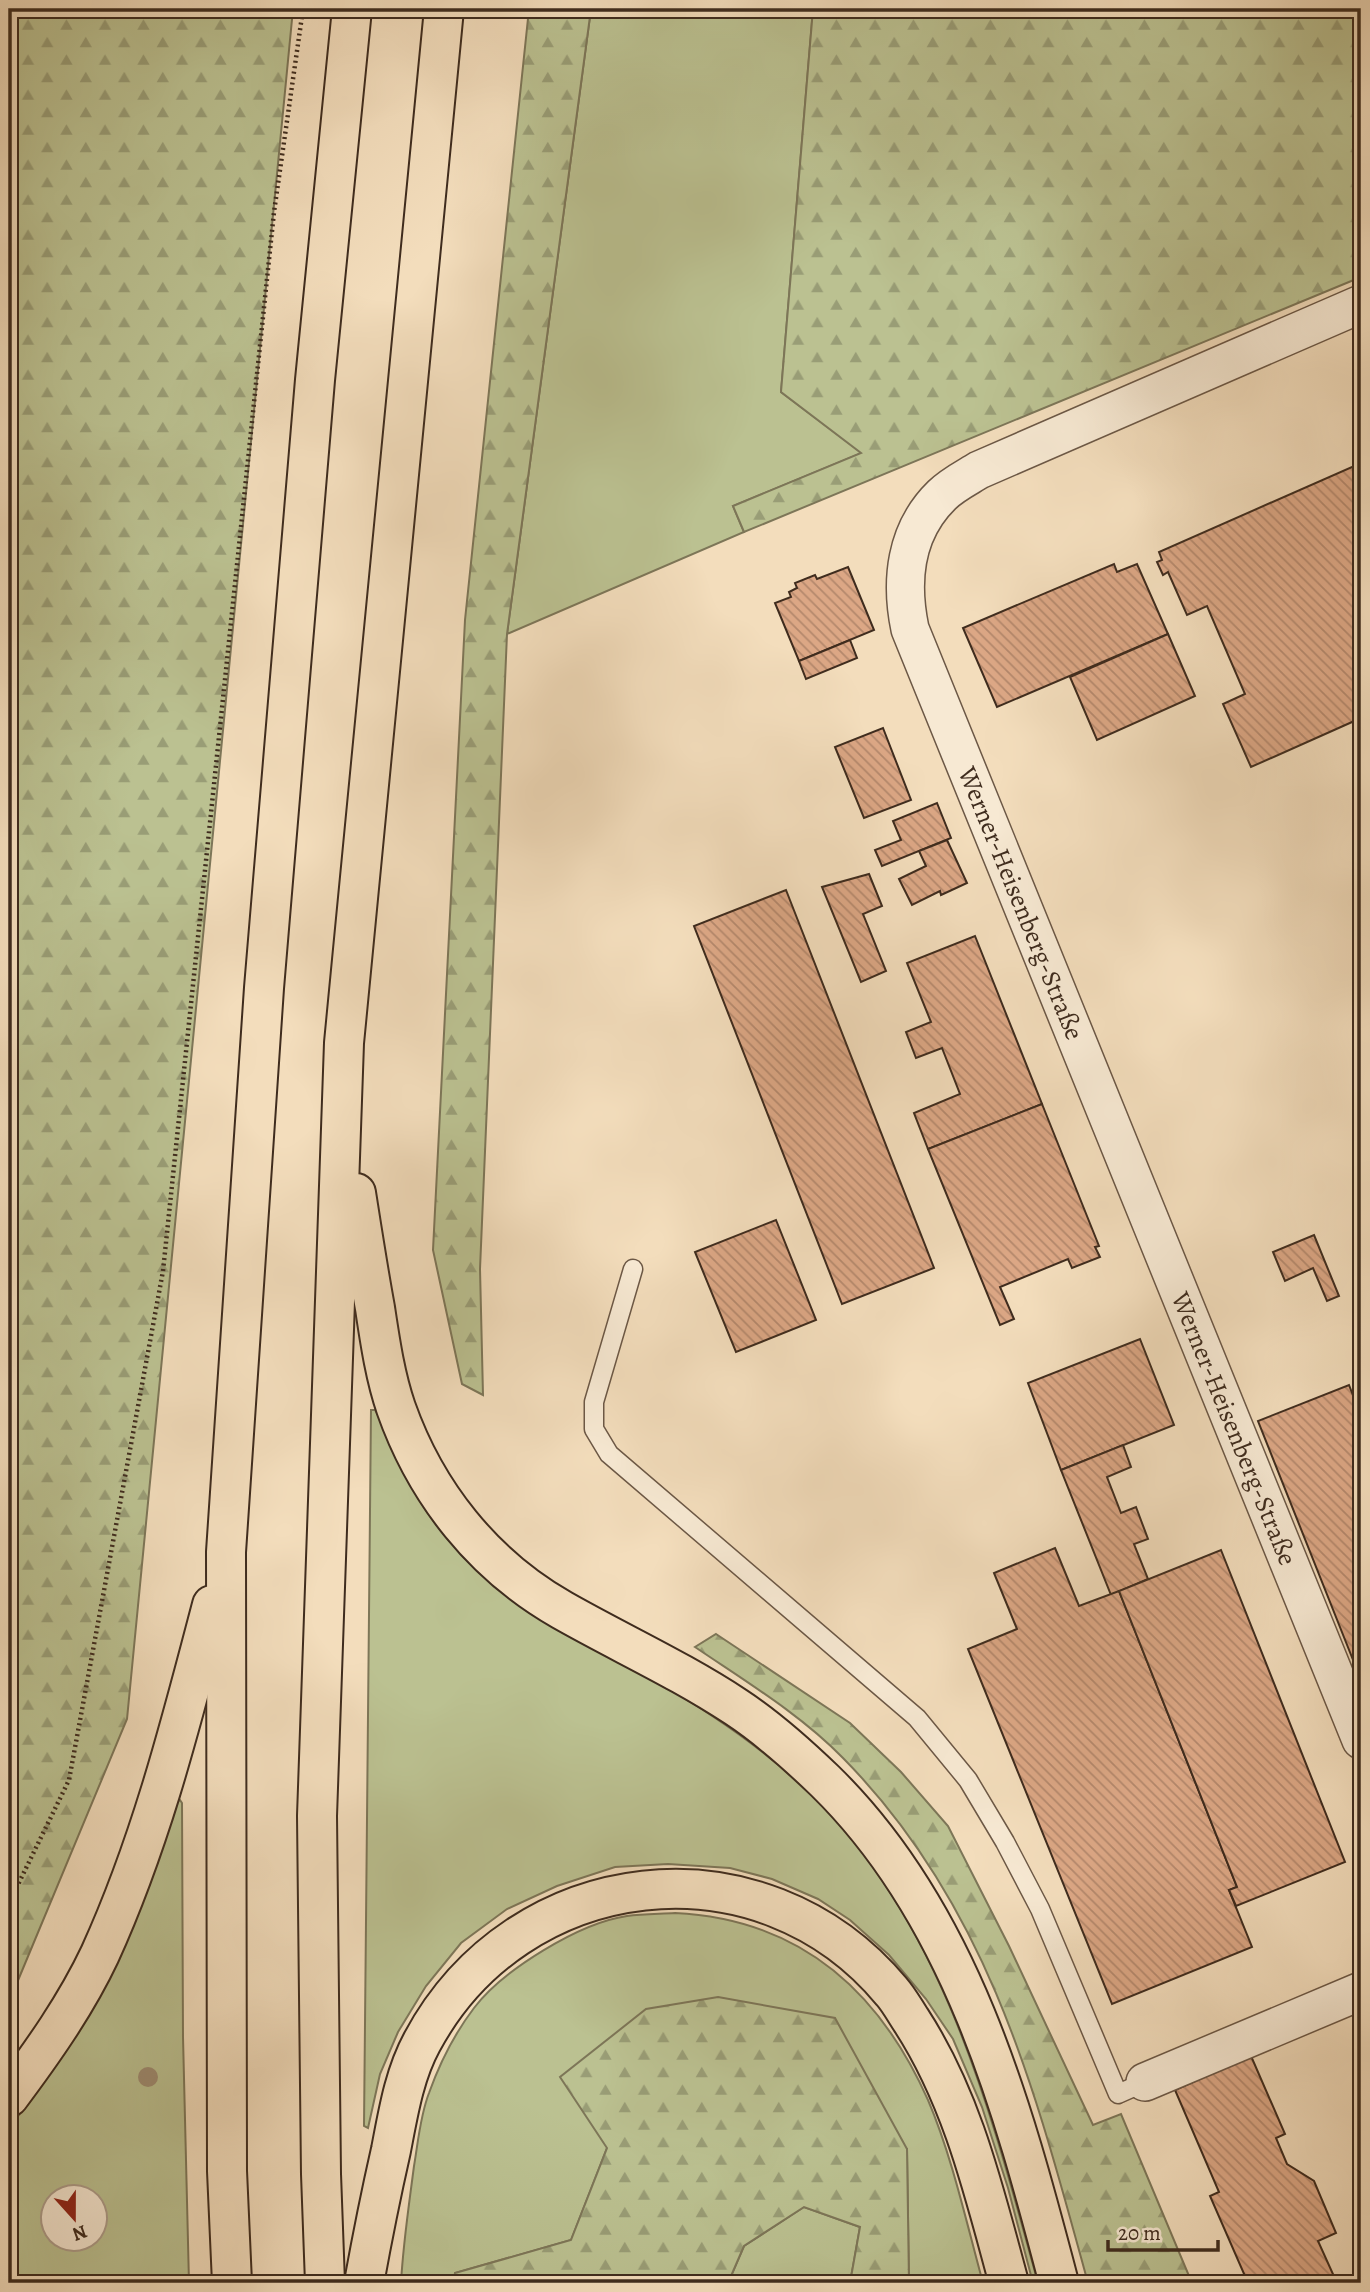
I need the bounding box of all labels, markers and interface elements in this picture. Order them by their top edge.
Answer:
street label: Werner-Heisenberg-Straße [949,760,1092,1045]
street label: Werner-Heisenberg-Straße [1163,1286,1305,1570]
north arrow [38,2184,108,2254]
scale bar [1108,2208,1218,2252]
text: N [68,2218,91,2248]
text: 20 m [1118,2219,1161,2247]

